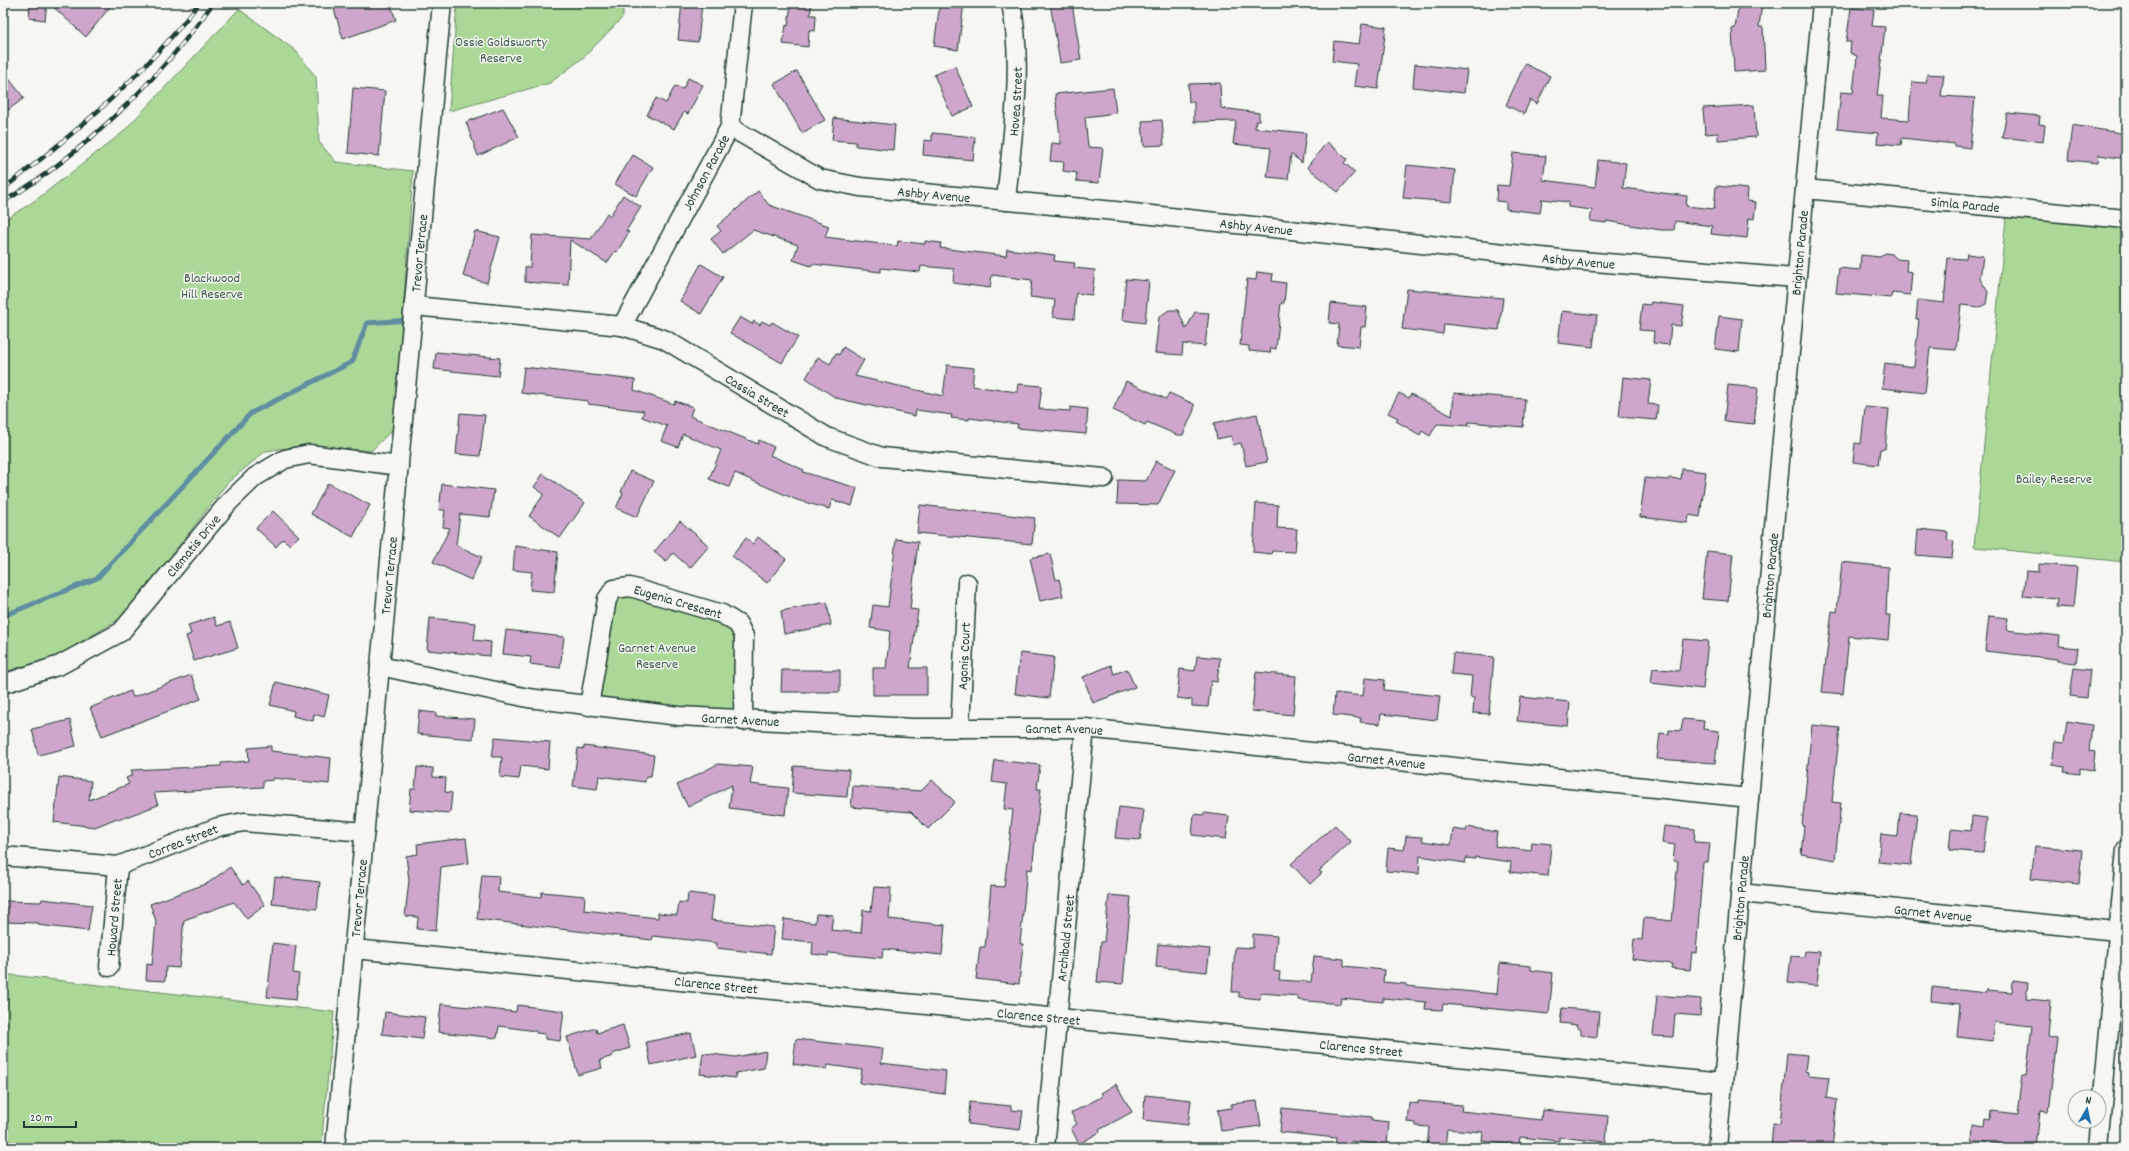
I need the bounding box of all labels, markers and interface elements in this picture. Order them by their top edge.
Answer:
park label: Ossie Goldsworty Reserve [455,33,547,69]
street label: Hovea Street [1005,67,1029,137]
street label: Johnson Parade [679,132,736,215]
street label: Ashby Avenue [896,183,971,209]
street label: Simla Parade [1930,193,2000,219]
street label: Brighton Parade [1787,209,1815,296]
street label: Trevor Terrace [407,213,434,293]
street label: Ashby Avenue [1219,214,1294,242]
street label: Ashby Avenue [1541,249,1616,276]
park label: Blackwood Hill Reserve [181,269,243,305]
street label: Cassia Street [721,370,792,424]
park label: Bailey Reserve [2016,470,2092,490]
street label: Clematis Drive [162,511,227,583]
street label: Brighton Parade [1758,532,1785,619]
street label: Trevor Terrace [377,536,404,615]
street label: Eugenia Crescent [631,581,724,625]
street label: Agonis Court [954,622,977,691]
park label: Garnet Avenue Reserve [618,639,696,675]
street label: Garnet Avenue [701,709,780,733]
street label: Garnet Avenue [1025,720,1104,742]
street label: Garnet Avenue [1346,748,1426,776]
street label: Correa Street [146,820,221,865]
street label: Brighton Parade [1728,855,1756,942]
street label: Trevor Terrace [347,858,374,938]
street label: Howard Street [102,878,129,957]
street label: Archibald Street [1053,894,1081,983]
street label: Garnet Avenue [1893,901,1973,928]
street label: Clarence Street [673,972,759,1000]
street label: Clarence Street [996,1004,1081,1032]
street label: Clarence Street [1318,1036,1404,1064]
north arrow [2067,1089,2107,1129]
text: N [2084,1093,2093,1110]
scale bar [24,1103,76,1129]
text: 20 m [30,1110,53,1127]

